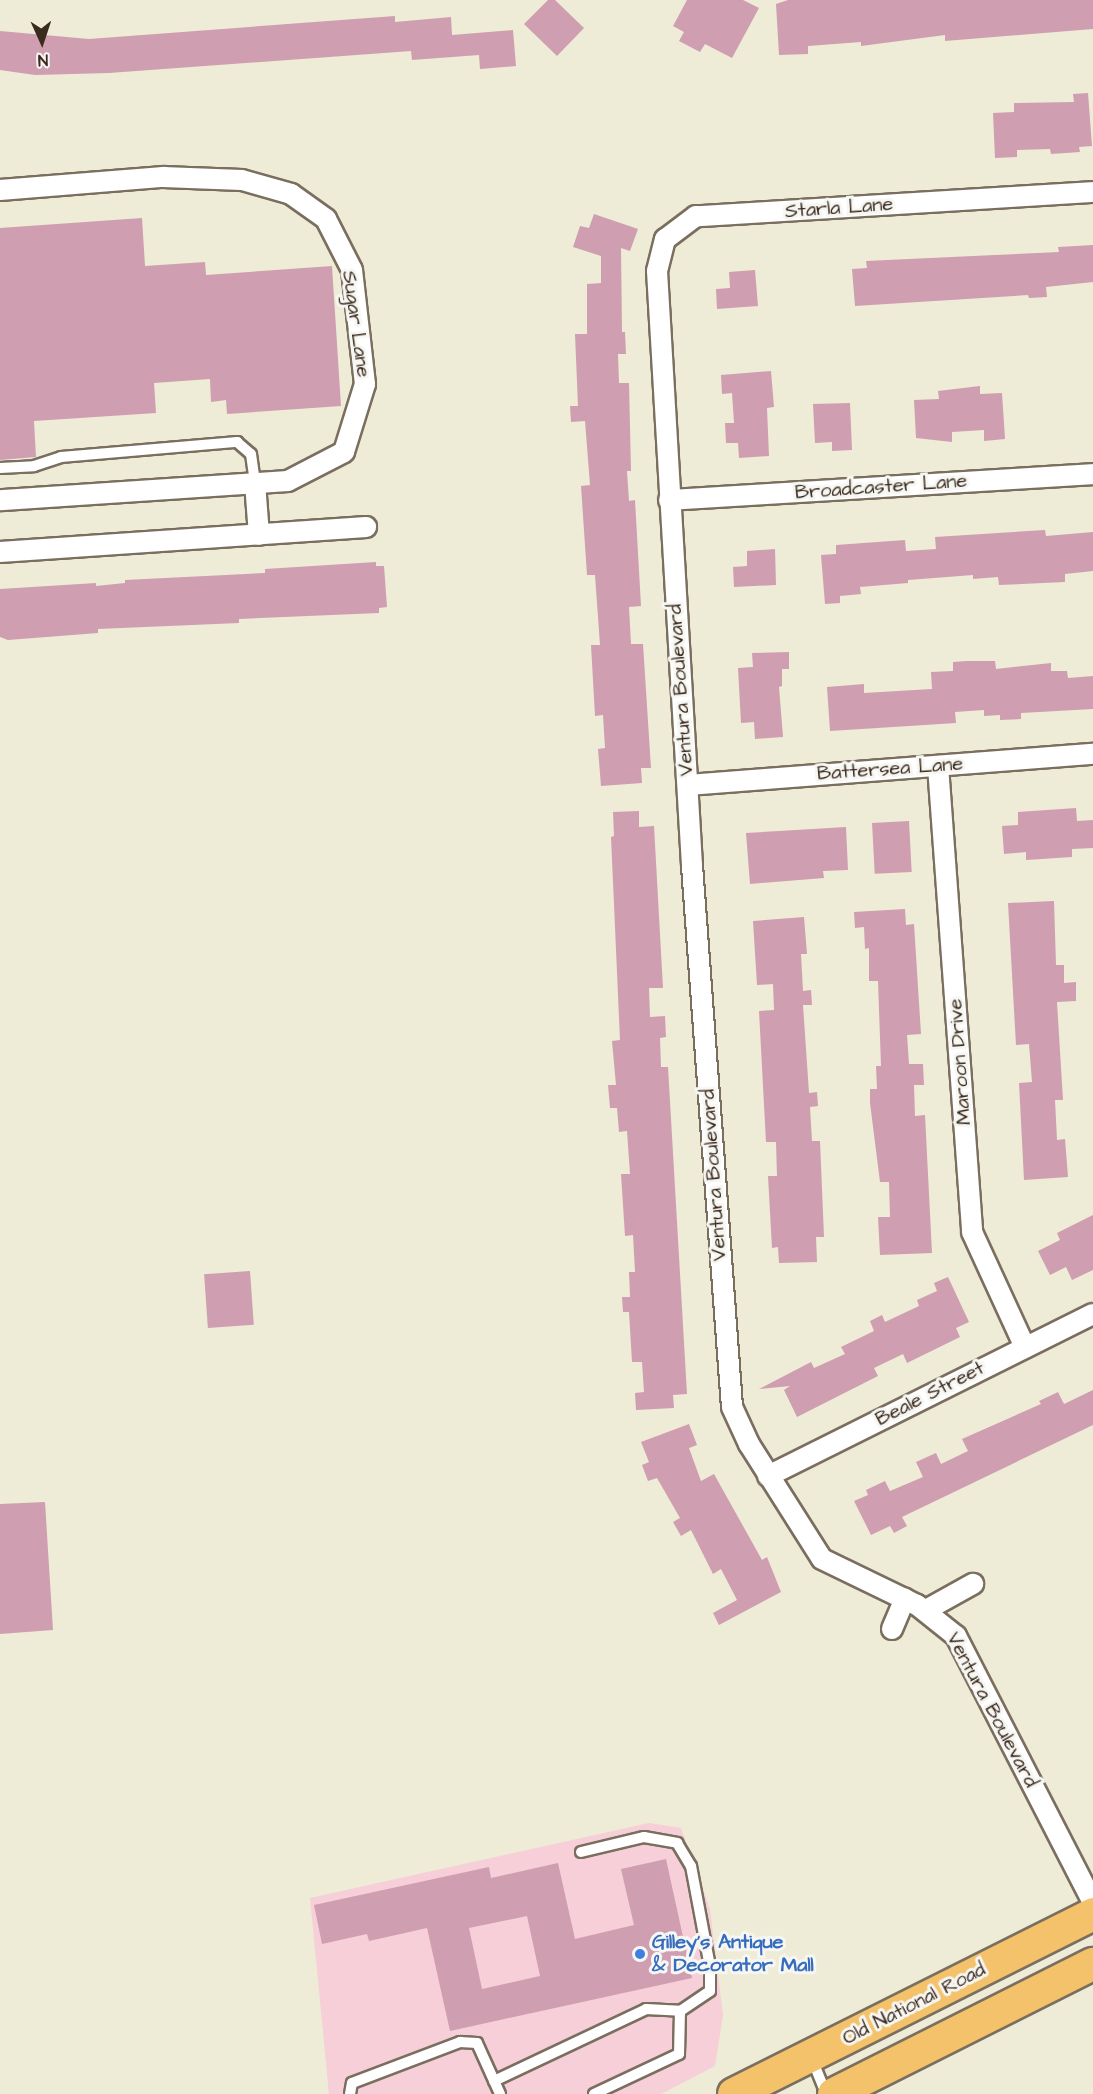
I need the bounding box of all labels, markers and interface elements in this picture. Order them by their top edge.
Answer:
north arrow [12,12,72,72]
text: N [37,49,49,71]
street label: Starla Lane [784,192,894,224]
street label: Sugar Lane [337,269,375,379]
street label: Broadcaster Lane [794,469,968,505]
street label: Ventura Boulevard [663,603,699,777]
street label: Battersea Lane [816,752,964,786]
street label: Maroon Drive [944,998,976,1126]
street label: Ventura Boulevard [696,1088,732,1262]
street label: Beale Street [872,1356,988,1432]
street label: Ventura Boulevard [941,1628,1043,1792]
place label: Gilley's Antique & Decorator Mall [652,1930,814,1977]
marker: Gilley's Antique & Decorator Mall [633,1947,647,1961]
street label: Old National Road [839,1958,989,2050]

